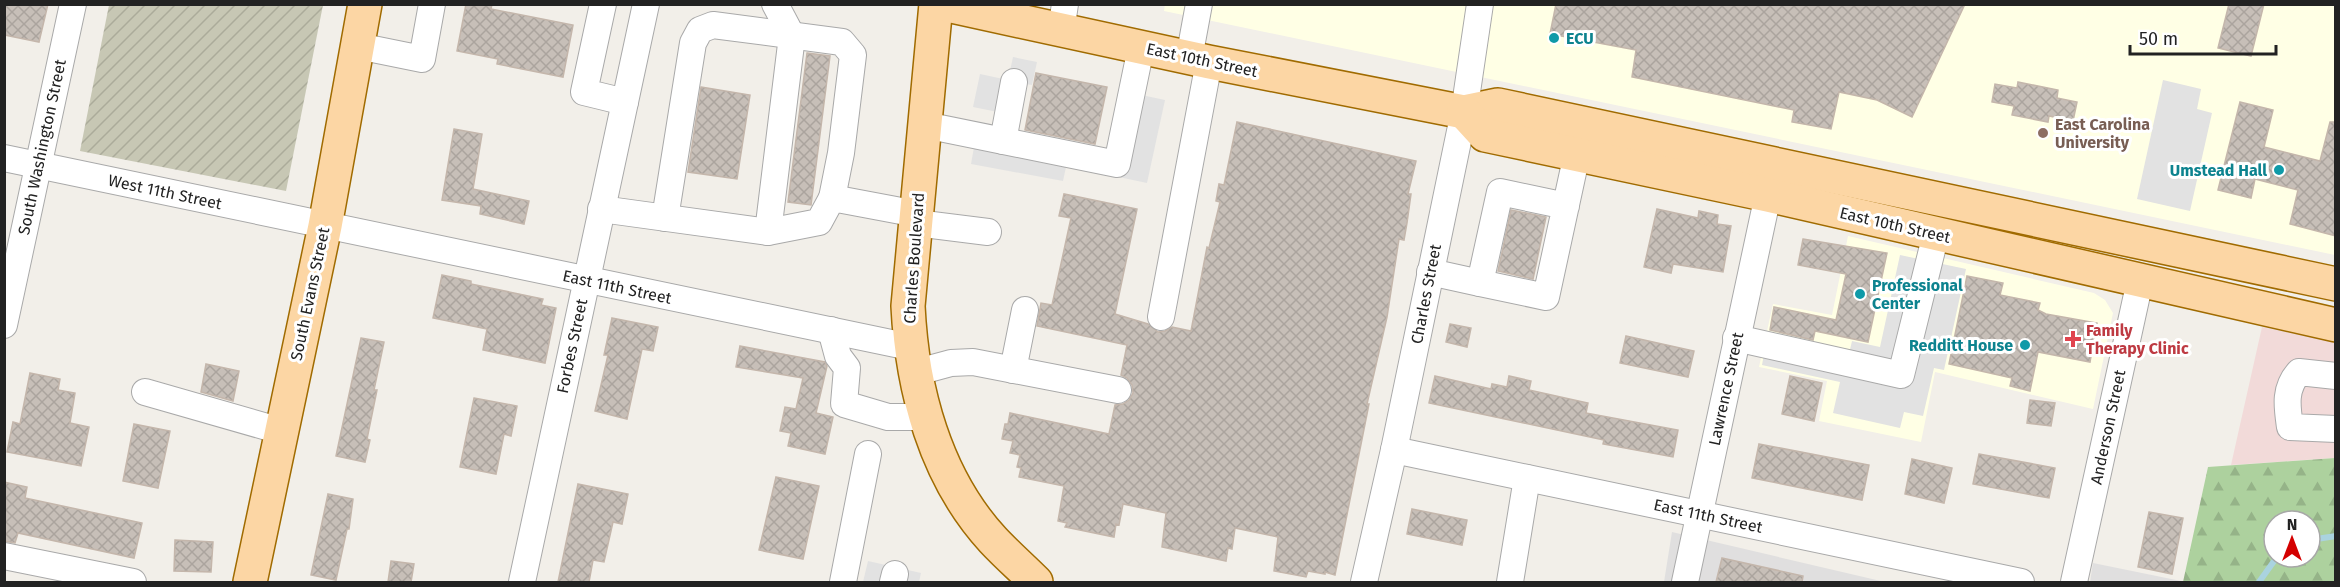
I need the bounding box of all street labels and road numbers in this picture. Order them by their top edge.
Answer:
street label: East 10th Street [1145,39,1259,81]
street label: South Washington Street [14,57,70,237]
street label: West 11th Street [106,171,224,213]
street label: Charles Boulevard [900,192,928,324]
street label: East 10th Street [1838,203,1952,247]
street label: South Evans Street [287,225,333,362]
street label: Charles Street [1407,242,1445,346]
street label: East 11th Street [561,266,673,308]
street label: Forbes Street [553,297,591,395]
street label: Lawrence Street [1705,330,1747,447]
street label: Anderson Street [2087,368,2129,486]
street label: East 11th Street [1652,495,1764,537]

